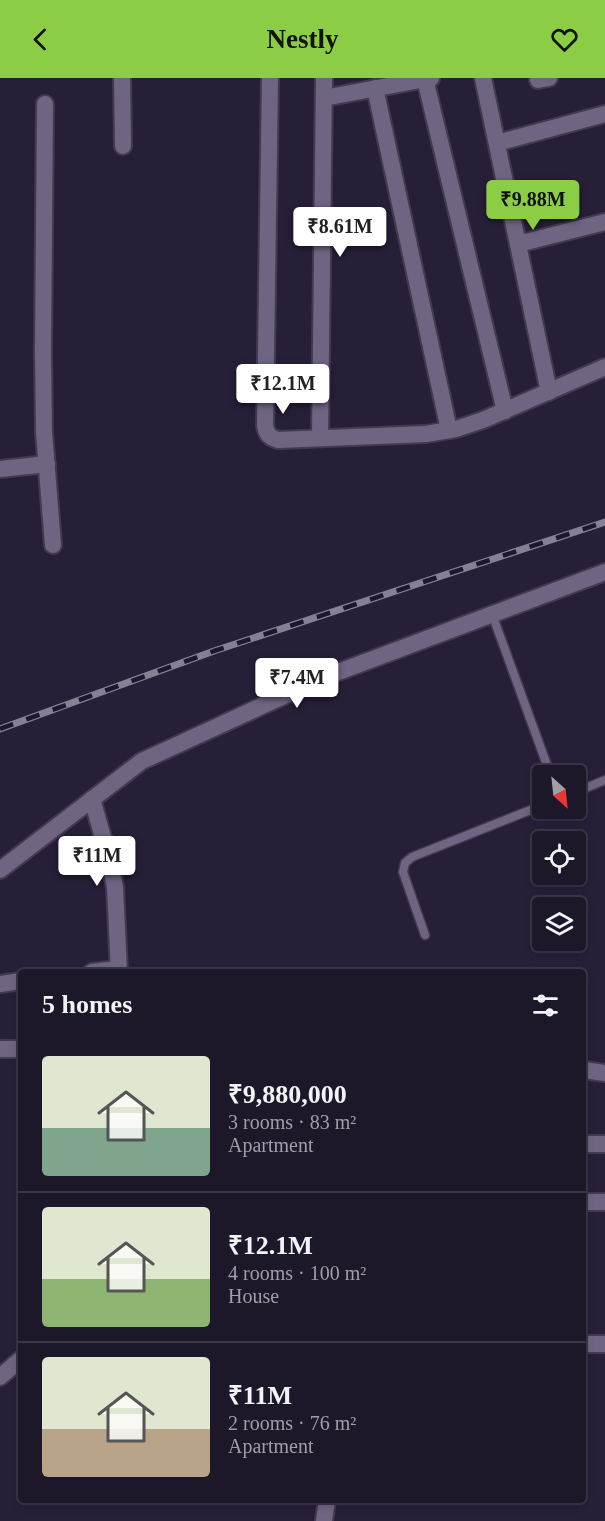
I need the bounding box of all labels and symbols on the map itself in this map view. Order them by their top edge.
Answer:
pin: ₹9.88M [484,180,582,231]
pin: ₹8.61M [291,207,389,258]
pin: ₹12.1M [234,364,332,415]
pin: ₹7.4M [255,658,339,709]
north arrow [532,765,586,819]
pin: ₹11M [61,836,133,887]

